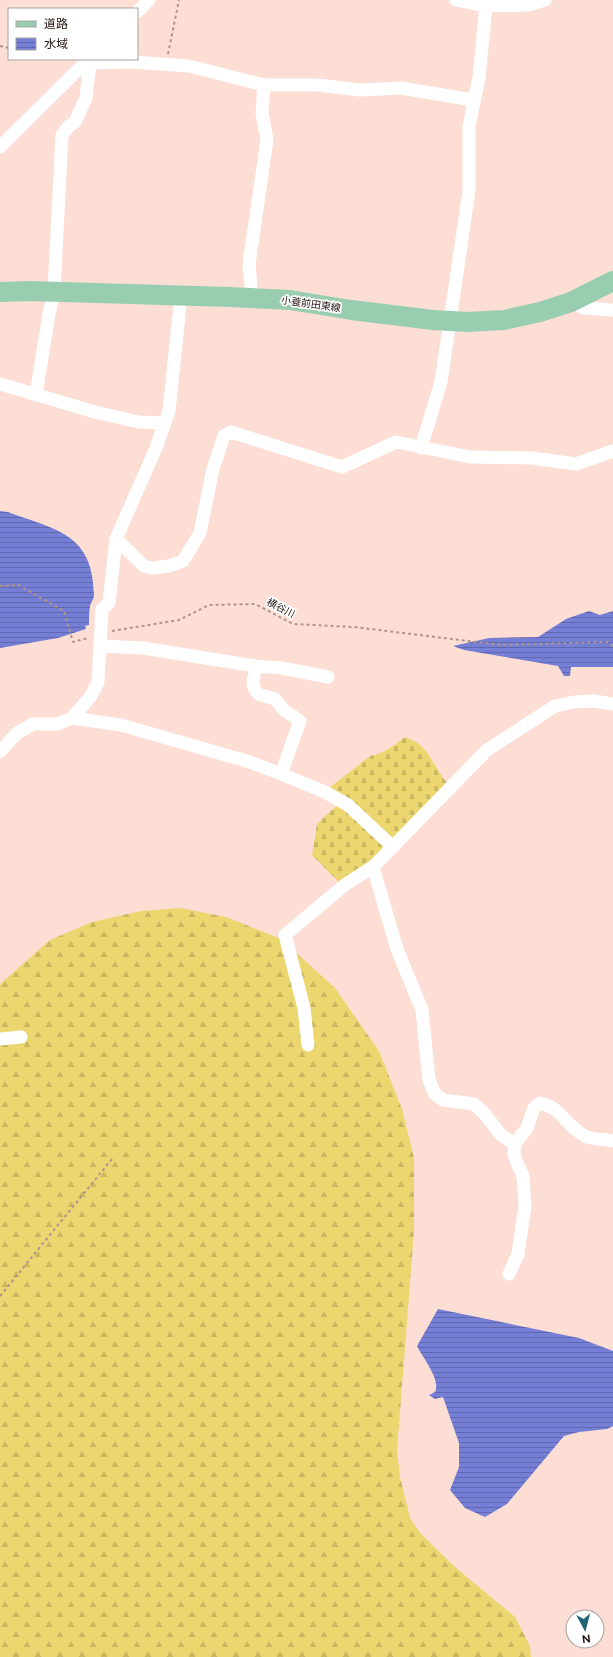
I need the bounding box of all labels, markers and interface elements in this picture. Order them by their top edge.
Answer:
legend [8,8,138,60]
text: 道路 [44,17,68,31]
text: 水域 [44,37,68,51]
street label: 小蓑前田東線 [280,293,342,315]
street label: 横谷川 [265,595,297,621]
north arrow [565,1609,605,1649]
text: N [581,1631,591,1645]

